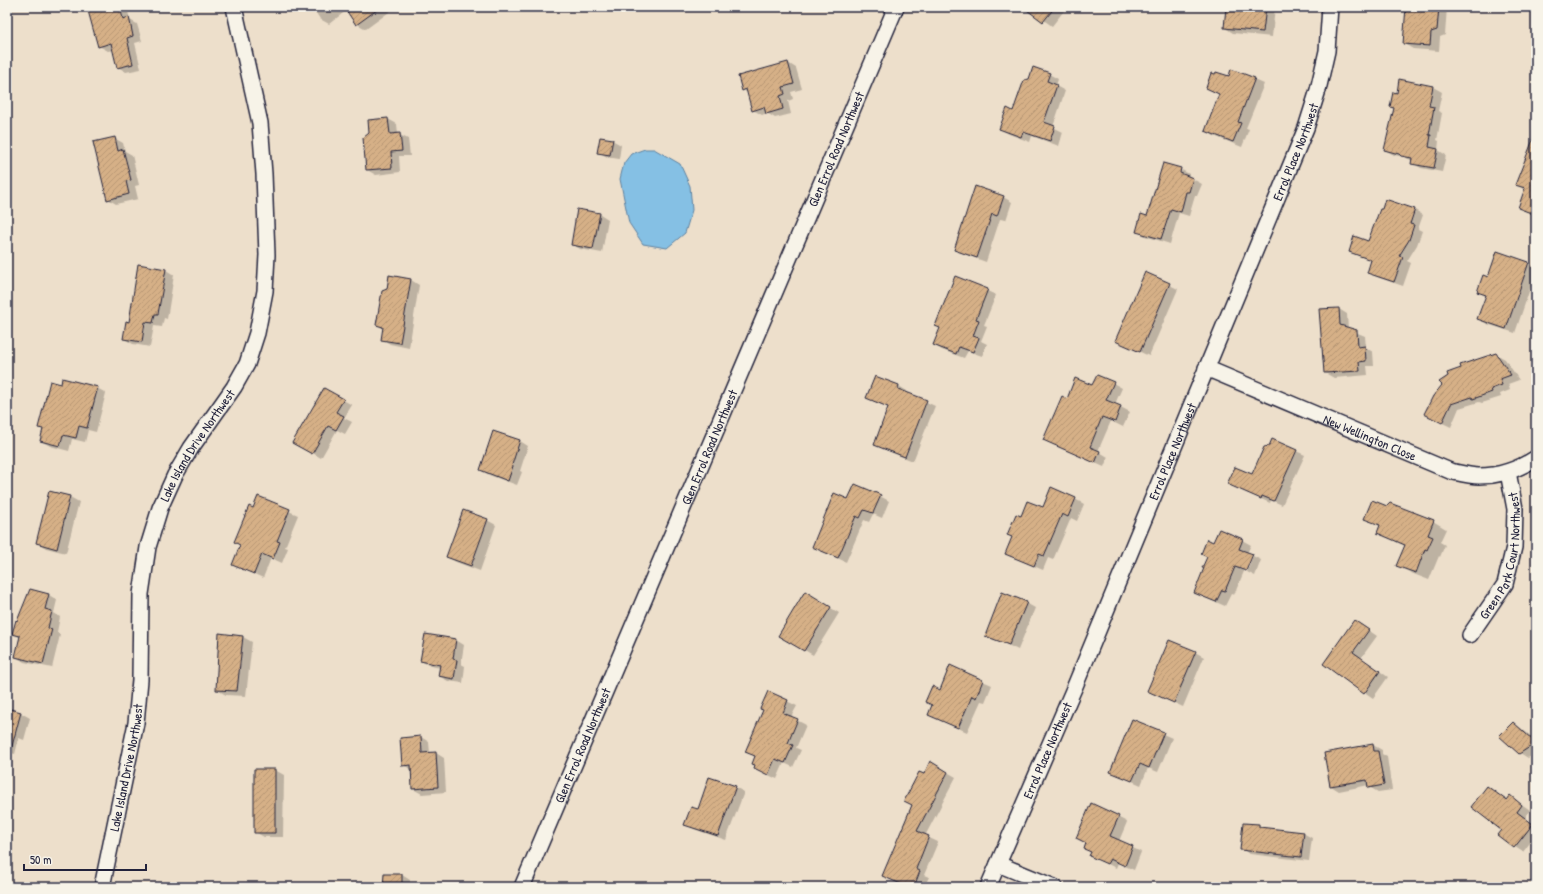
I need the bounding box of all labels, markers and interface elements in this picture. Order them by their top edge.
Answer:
street label: Glen Errol Road Northwest [803,88,868,209]
street label: Errol Place Northwest [1268,100,1322,203]
street label: Lake Island Drive Northwest [155,385,239,504]
street label: Glen Errol Road Northwest [677,386,742,507]
street label: Errol Place Northwest [1144,400,1200,503]
street label: New Wellington Close [1321,410,1419,465]
street label: Green Park Court Northwest [1475,490,1524,622]
street label: Glen Errol Road Northwest [550,684,615,806]
street label: Errol Place Northwest [1018,699,1076,801]
street label: Lake Island Drive Northwest [105,702,147,833]
scale bar [24,846,146,872]
text: 50 m [30,851,51,868]

